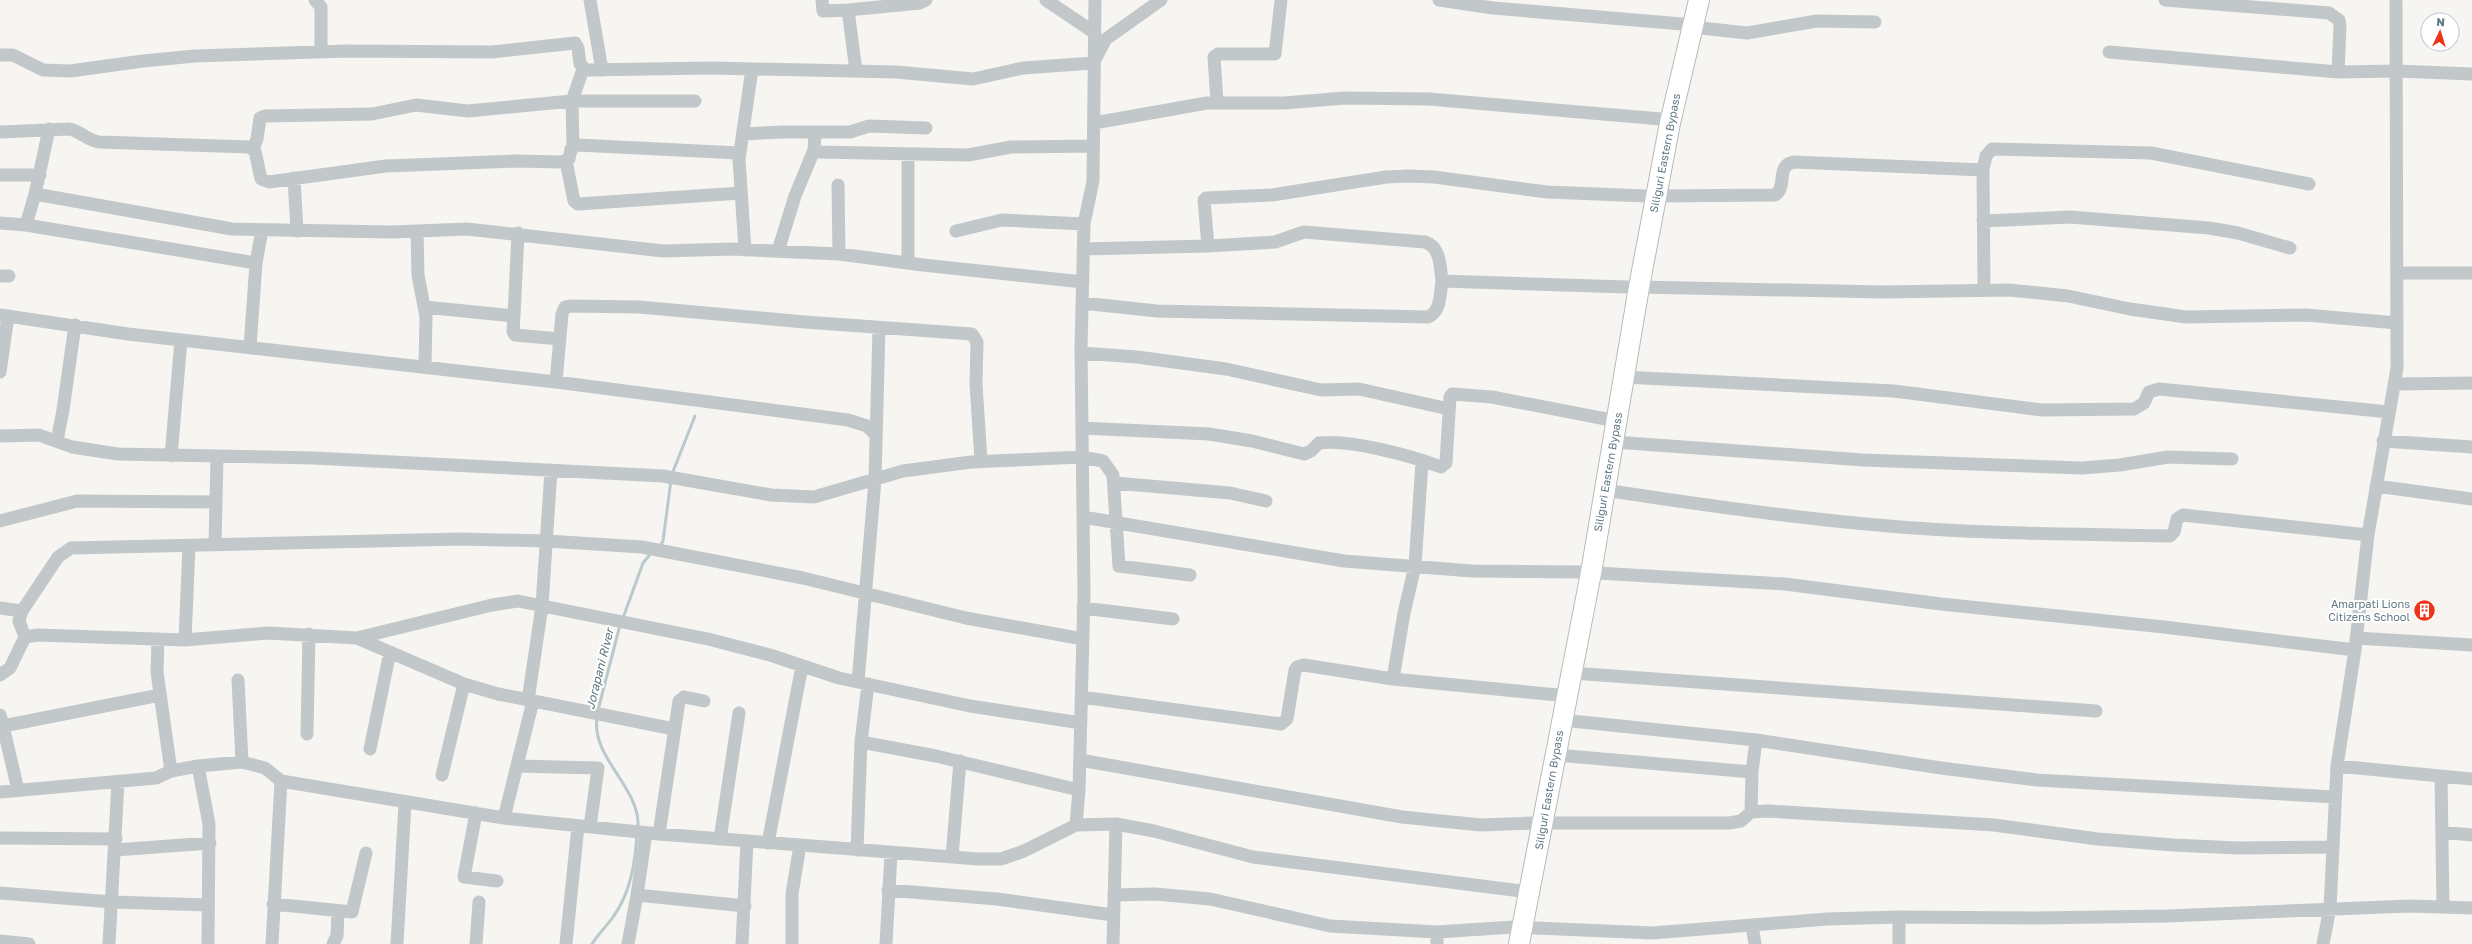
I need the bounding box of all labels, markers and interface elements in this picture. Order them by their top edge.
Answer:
north arrow [2420,12,2460,52]
text: N [2436,15,2445,28]
street label: Siliguri Eastern Bypass [1647,92,1682,214]
street label: Siliguri Eastern Bypass [1591,411,1624,533]
place label: Amarpati Lions Citizens School [2328,597,2410,623]
building icon: Amarpati Lions Citizens School [2412,597,2438,623]
water label: Jorapani River [582,625,617,711]
street label: Siliguri Eastern Bypass [1532,729,1565,851]

